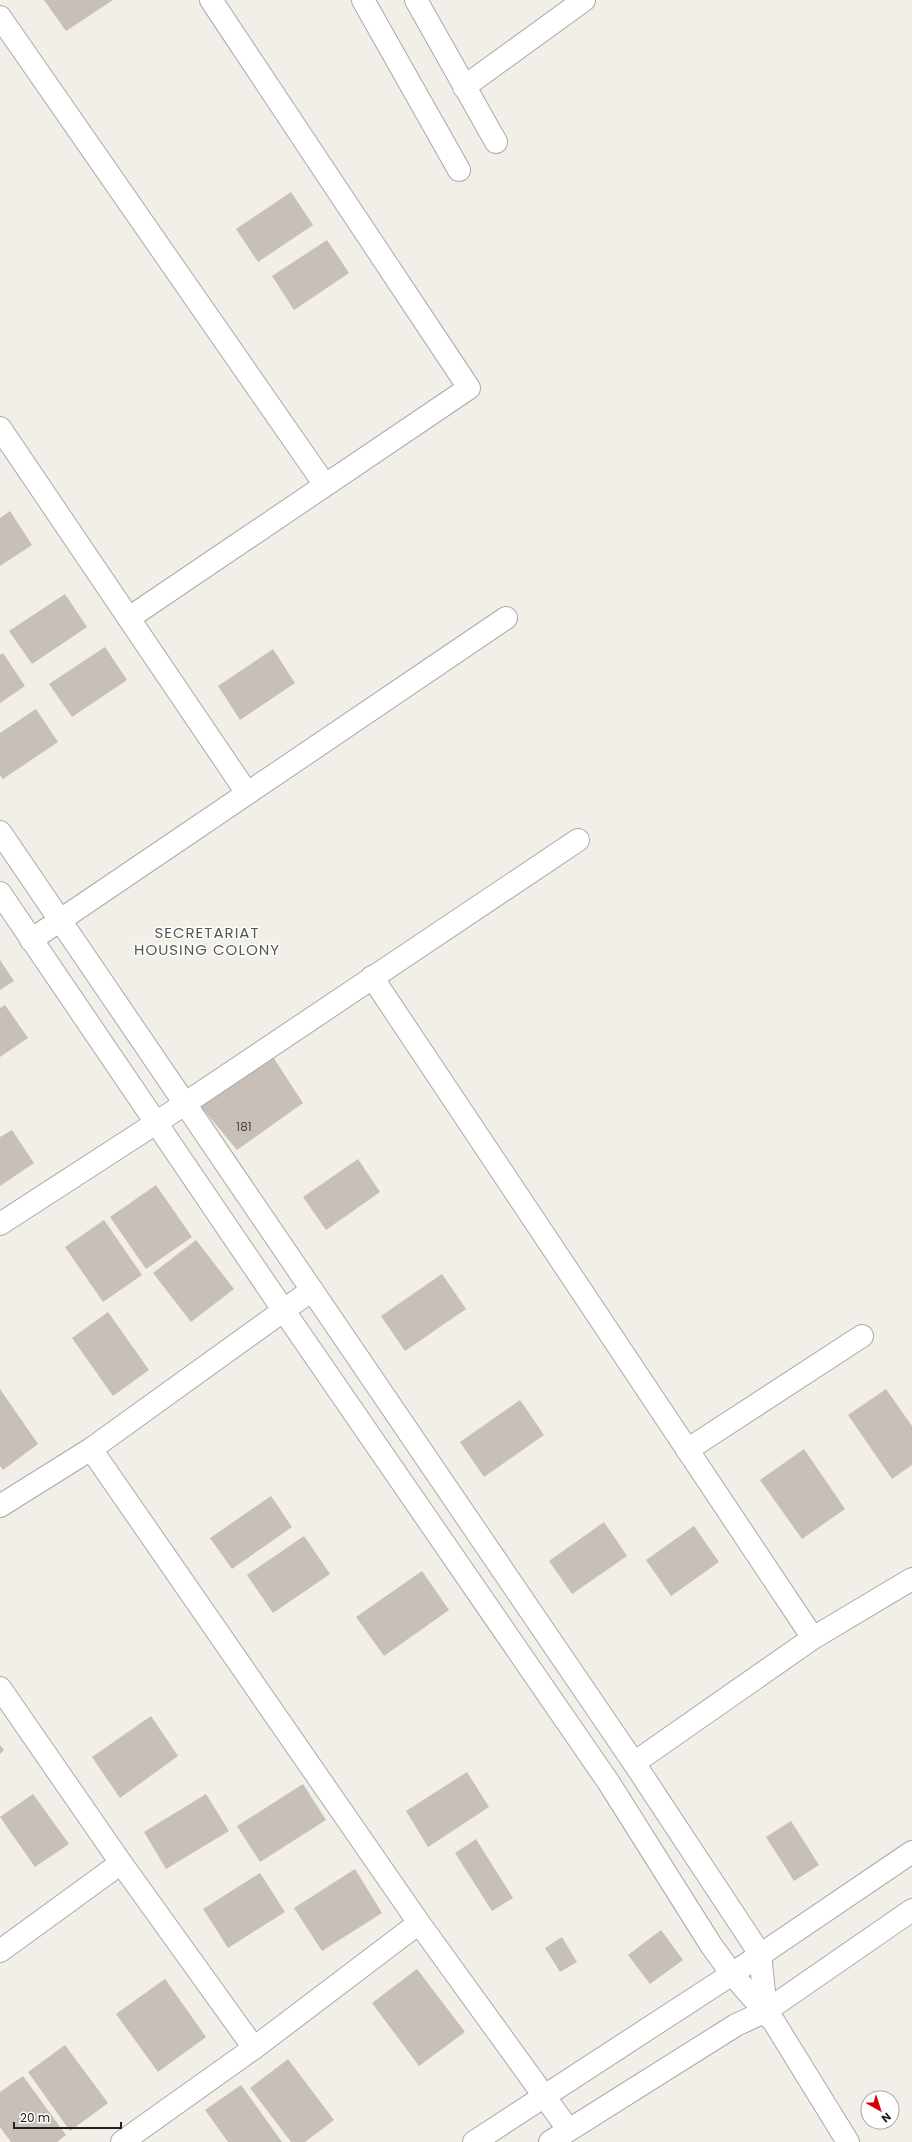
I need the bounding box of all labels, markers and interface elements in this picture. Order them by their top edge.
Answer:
district label: SECRETARIAT HOUSING COLONY [134,922,280,960]
house number: 181 [236,1118,252,1135]
north arrow [860,2090,900,2130]
scale bar [14,2104,121,2130]
text: 20 m [20,2109,50,2126]
text: N [878,2109,895,2127]

